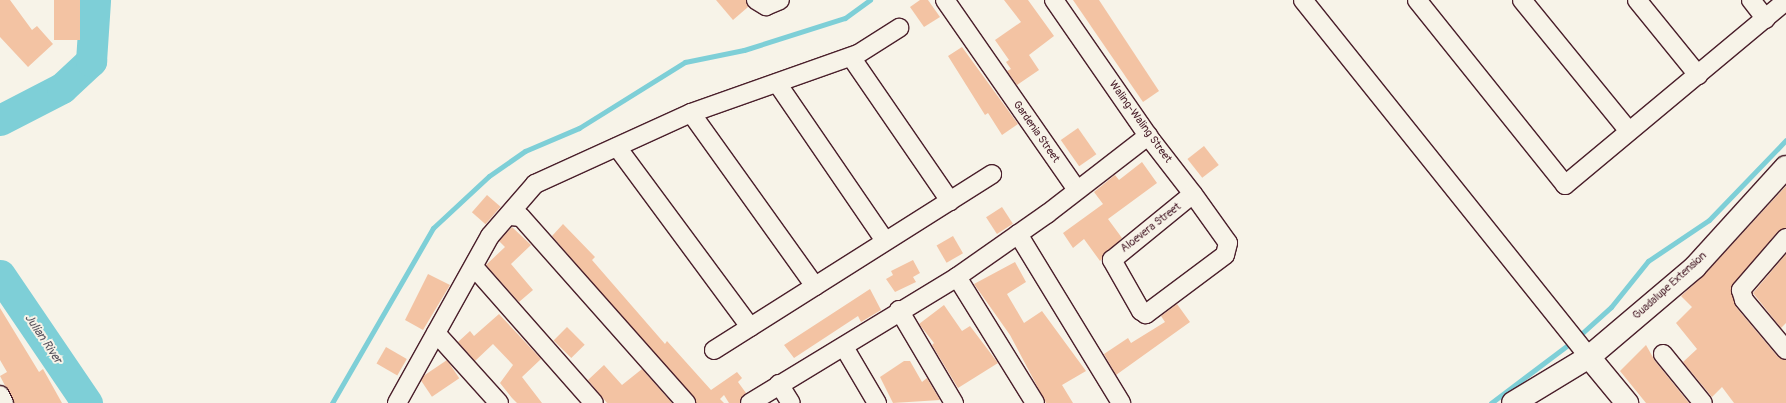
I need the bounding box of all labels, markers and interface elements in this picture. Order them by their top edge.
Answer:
street label: Waling-Waling Street [1106,78,1174,166]
street label: Gardenia Street [1010,99,1062,165]
street label: Aloevera Street [1118,200,1184,256]
street label: Guadalupe Extension [1630,249,1710,323]
water label: Julian River [21,312,65,366]

